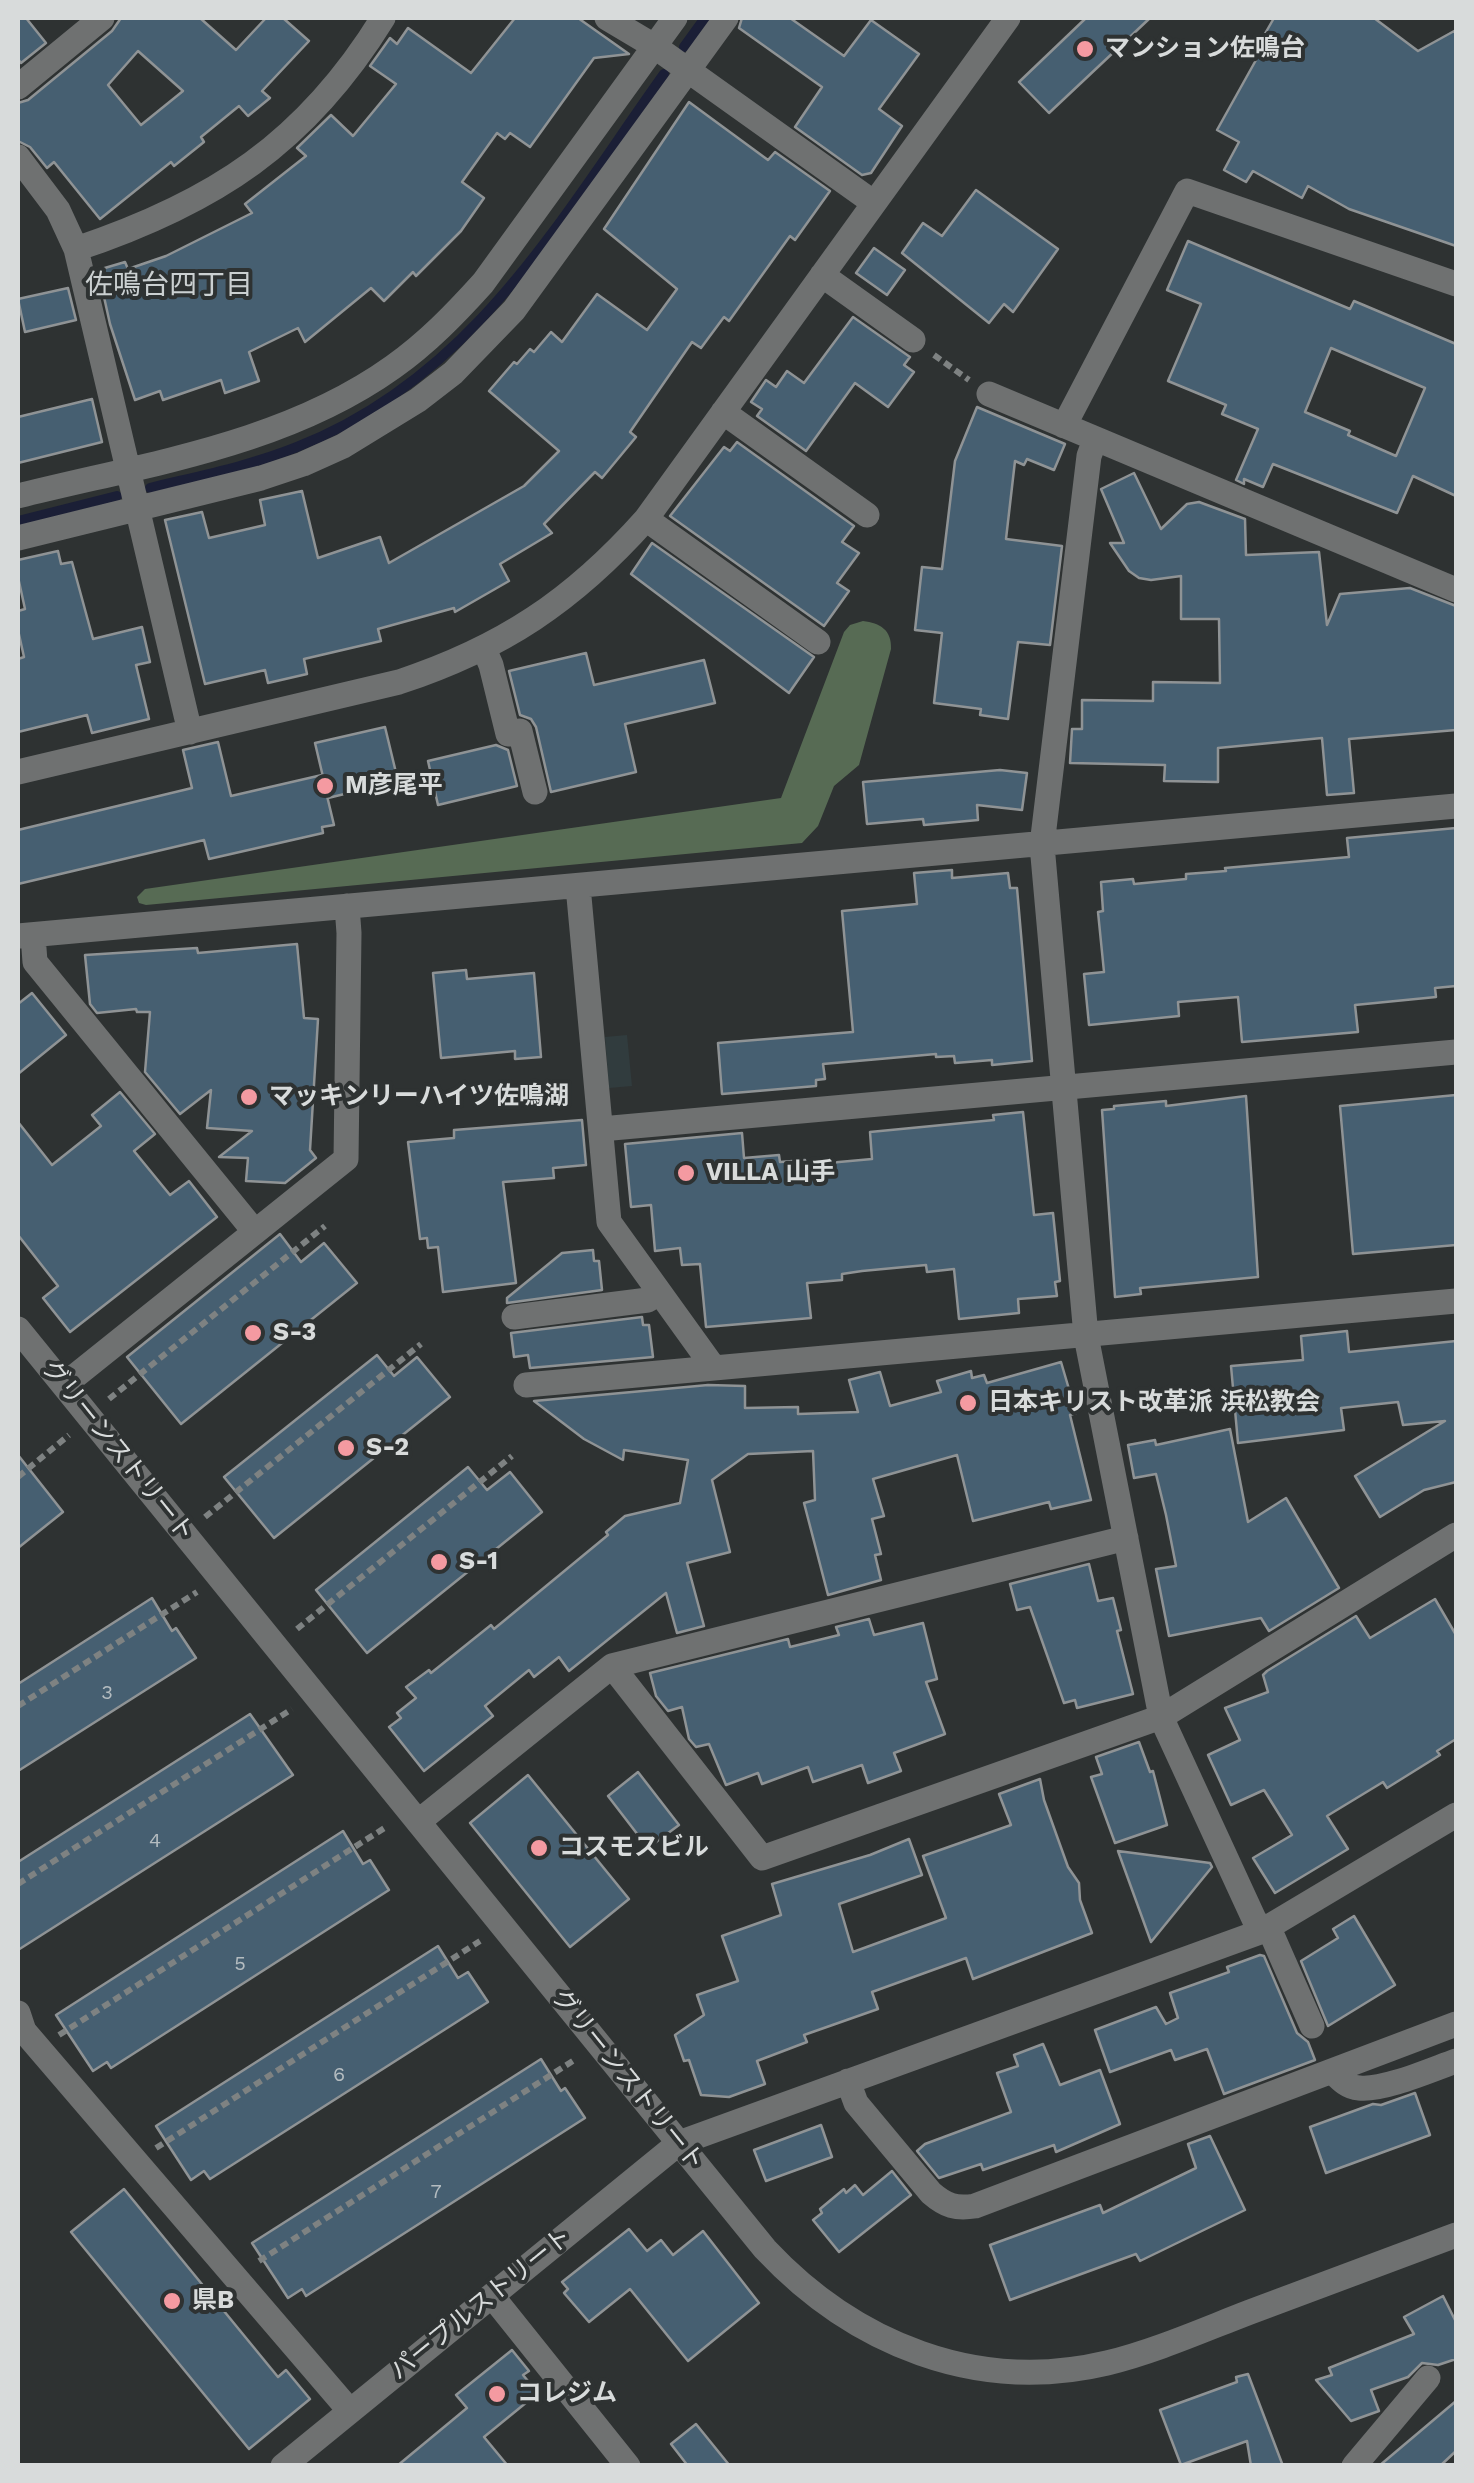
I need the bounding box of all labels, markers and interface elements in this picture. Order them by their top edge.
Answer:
place label: マンション佐鳴台 [1105,34,1305,64]
marker: マンション佐鳴台 [1074,38,1096,60]
district label: 佐鳴台四丁目 [85,269,253,303]
place label: M彦尾平 [345,771,443,801]
marker: M彦尾平 [314,775,336,797]
place label: マッキンリーハイツ佐鳴湖 [269,1082,569,1112]
marker: マッキンリーハイツ佐鳴湖 [238,1086,260,1108]
place label: VILLA 山手 [706,1158,835,1188]
marker: VILLA 山手 [675,1162,697,1184]
place label: S-3 [273,1318,316,1348]
marker: S-3 [242,1322,264,1344]
street label: グリーンストリート [36,1354,200,1548]
place label: 日本キリスト改革派 浜松教会 [988,1388,1320,1418]
marker: 日本キリスト改革派 浜松教会 [957,1392,979,1414]
place label: S-2 [366,1433,409,1463]
marker: S-2 [335,1437,357,1459]
place label: S-1 [459,1547,498,1577]
marker: S-1 [428,1551,450,1573]
house number: 3 [101,1681,113,1705]
house number: 4 [149,1829,161,1853]
place label: コスモスビル [559,1833,709,1863]
marker: コスモスビル [528,1837,550,1859]
house number: 5 [234,1952,246,1976]
street label: グリーンストリート [546,1983,710,2177]
house number: 6 [333,2063,345,2087]
house number: 7 [430,2180,442,2204]
street label: パープルストリート [384,2222,578,2386]
place label: 県B [192,2286,234,2316]
marker: 県B [161,2290,183,2312]
place label: コレジム [517,2379,617,2409]
marker: コレジム [486,2383,508,2405]

